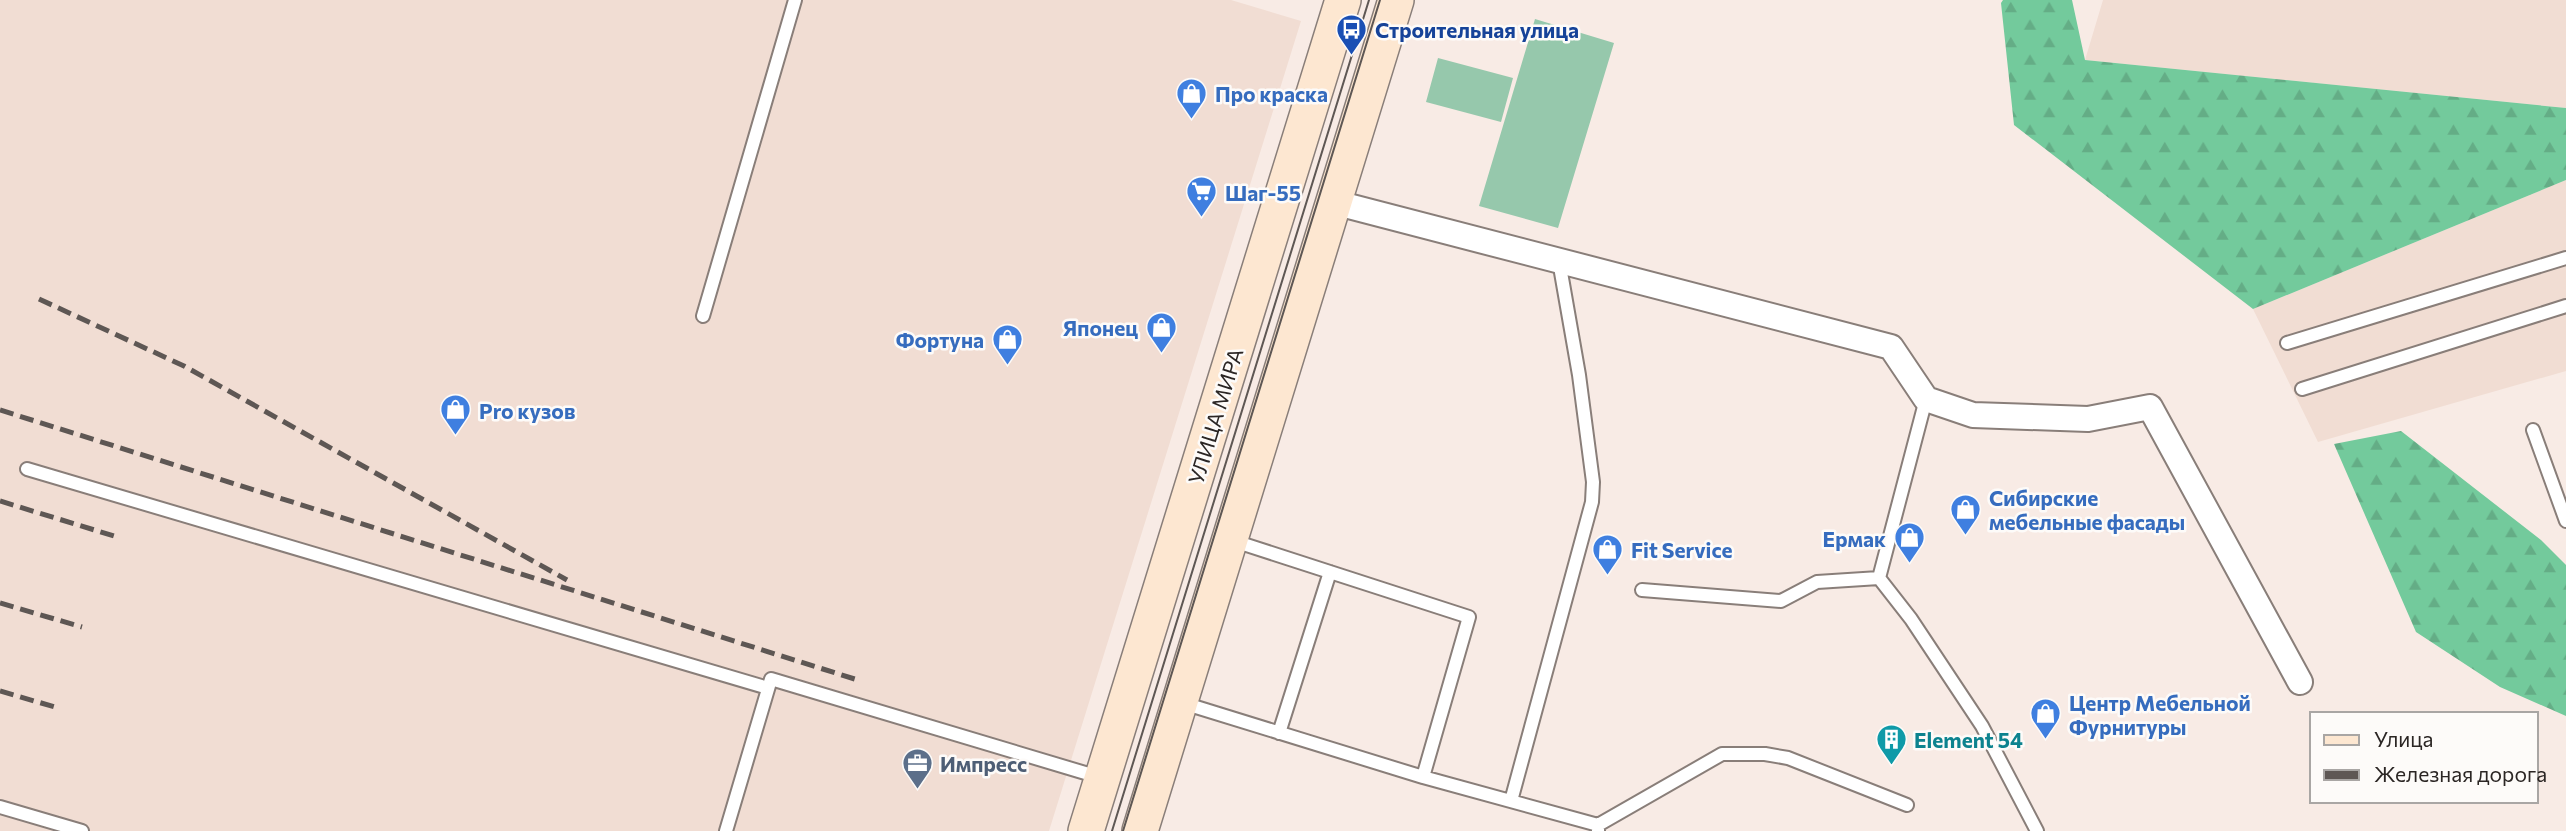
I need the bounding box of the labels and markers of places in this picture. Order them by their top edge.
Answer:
bus stop icon: Строительная улица [1335,12,1369,56]
place label: Строительная улица [1375,17,1579,42]
shop icon: Про краска [1175,76,1209,120]
place label: Про краска [1215,81,1328,106]
supermarket icon: Шаг-55 [1185,175,1219,219]
place label: Шаг-55 [1225,180,1301,205]
shop icon: Японец [1144,310,1178,354]
place label: Японец [1063,315,1138,340]
shop icon: Фортуна [990,322,1024,366]
place label: Фортуна [896,327,984,352]
shop icon: Pro кузов [439,393,473,437]
place label: Pro кузов [479,398,575,423]
place label: Сибирские мебельные фасады [1989,485,2185,534]
shop icon: Сибирские мебельные фасады [1949,492,1983,536]
shop icon: Ермак [1892,521,1926,565]
place label: Ермак [1823,526,1886,551]
shop icon: Fit Service [1591,532,1625,576]
place label: Fit Service [1631,537,1733,562]
place label: Центр Мебельной Фурнитуры [2069,690,2251,739]
shop icon: Центр Мебельной Фурнитуры [2029,697,2063,741]
building icon: Element 54 [1874,722,1908,766]
place label: Element 54 [1914,727,2023,752]
office icon: Импресс [900,746,934,790]
place label: Импресс [940,751,1027,776]

